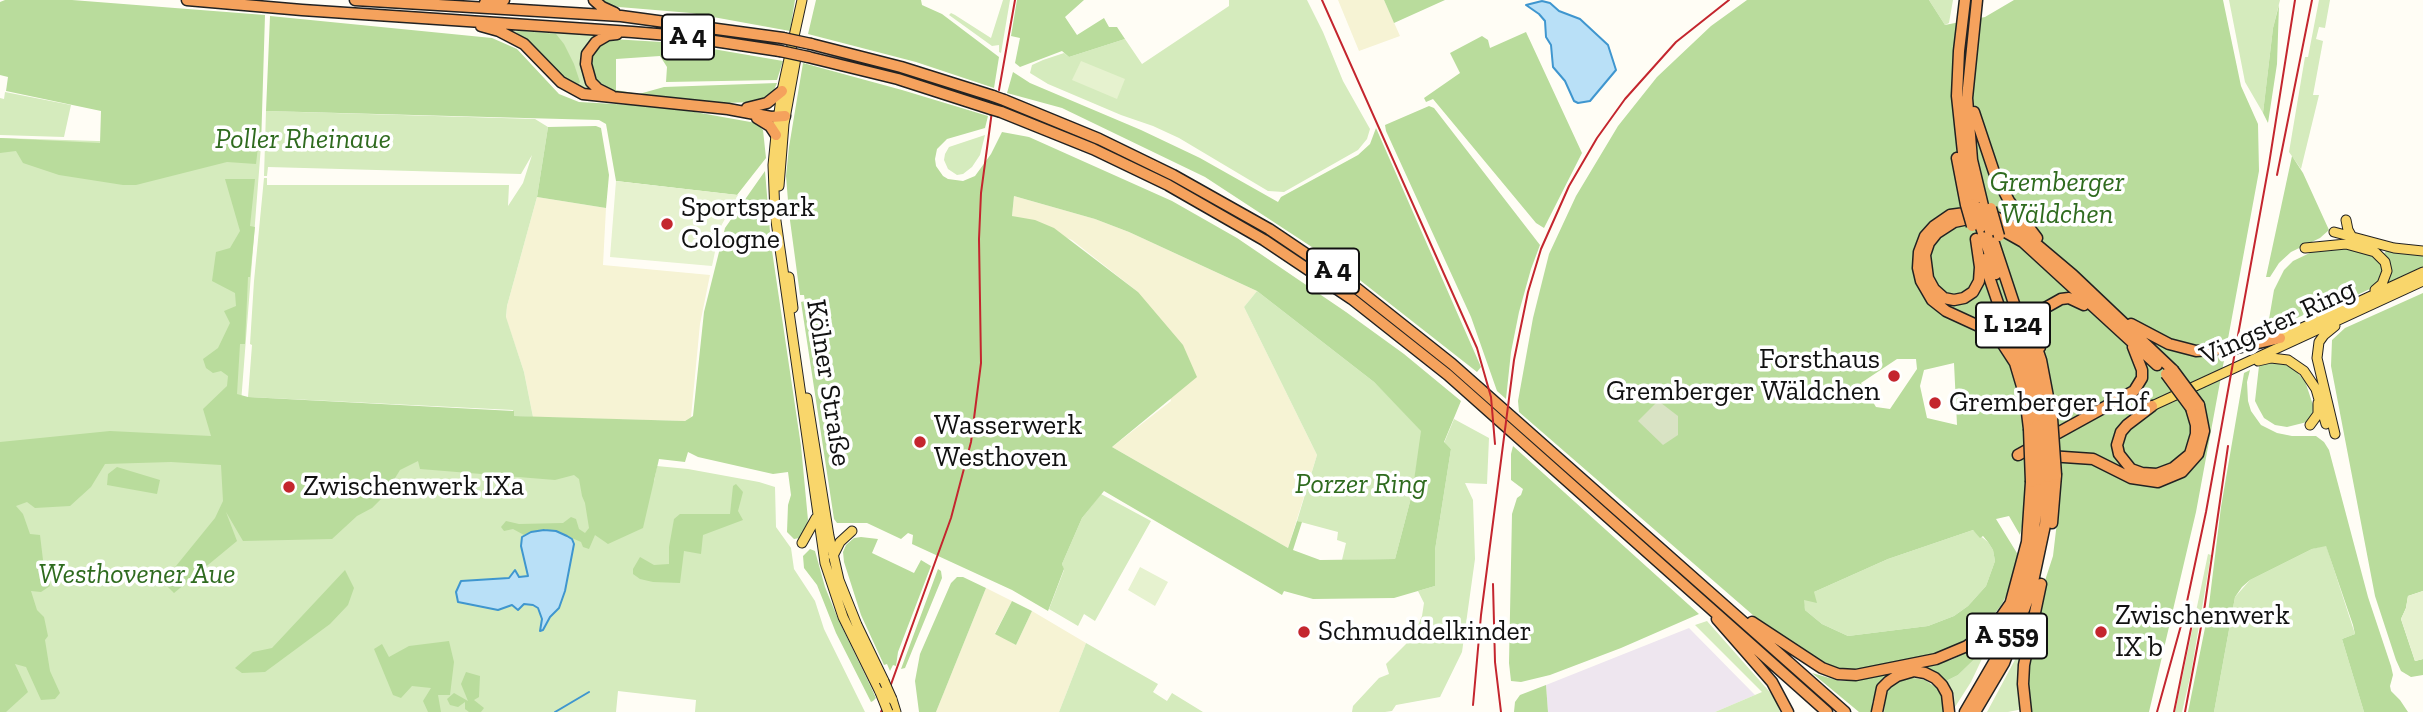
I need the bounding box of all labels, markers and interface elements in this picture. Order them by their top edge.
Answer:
road number: A 4 [662,14,714,60]
park label: Poller Rheinaue [215,123,391,157]
park label: Gremberger Wäldchen [1990,166,2124,232]
place label: Sportspark Cologne [681,191,815,257]
marker: Sportspark Cologne [659,216,675,232]
road number: A 4 [1307,248,1359,294]
street label: Vingster Ring [2195,272,2361,374]
street label: Kölner Straße [798,297,858,469]
road number: L 124 [1976,302,2050,348]
place label: Forsthaus Gremberger Wäldchen [1606,343,1880,409]
marker: Forsthaus Gremberger Wäldchen [1886,368,1902,384]
place label: Gremberger Hof [1949,386,2148,420]
marker: Gremberger Hof [1927,395,1943,411]
place label: Wasserwerk Westhoven [934,409,1082,475]
marker: Wasserwerk Westhoven [912,434,928,450]
park label: Porzer Ring [1295,468,1427,502]
place label: Zwischenwerk IXa [303,470,524,504]
marker: Zwischenwerk IXa [281,479,297,495]
park label: Westhovener Aue [38,558,236,592]
place label: Zwischenwerk IX b [2115,599,2290,665]
road number: A 559 [1967,614,2047,658]
place label: Schmuddelkinder [1318,615,1531,649]
marker: Schmuddelkinder [1296,624,1312,640]
marker: Zwischenwerk IX b [2093,624,2109,640]

